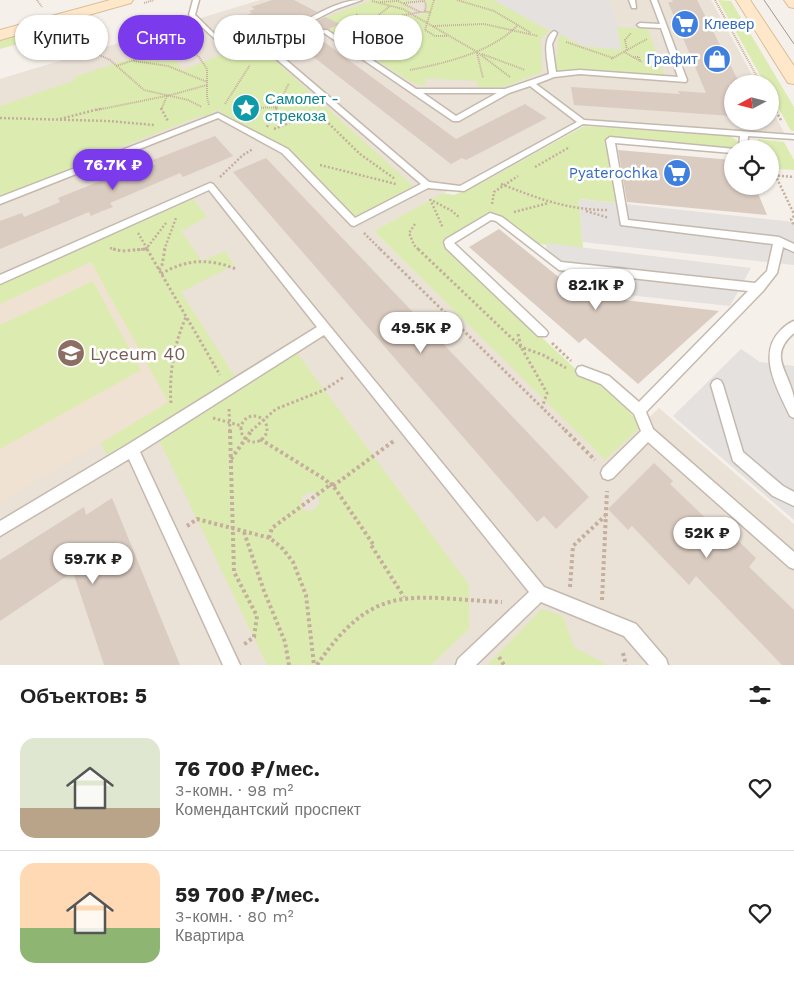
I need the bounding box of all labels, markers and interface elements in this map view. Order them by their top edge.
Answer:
supermarket icon: Клевер [670,9,700,39]
chip: Купить [15,15,108,60]
chip: Снять [118,15,204,60]
chip: Фильтры [214,15,324,60]
chip: Новое [334,15,422,60]
place label: Клевер [704,15,754,33]
shop icon: Графит [702,44,732,74]
place label: Графит [646,50,698,68]
north arrow [724,75,779,130]
map controls [724,75,779,195]
place label: Самолет - стрекоза [265,90,339,125]
place icon: Самолет - стрекоза [231,93,261,123]
button: locate [724,140,779,195]
pin: 76.7K ₽ [67,148,159,191]
text: 76.7K ₽ [84,155,142,174]
supermarket icon: Pyaterochka [662,158,692,188]
place label: Pyaterochka [569,164,658,182]
pin: 82.1K ₽ [550,268,642,311]
text: 82.1K ₽ [568,275,624,294]
pin: 49.5K ₽ [375,312,467,354]
text: 49.5K ₽ [391,318,451,337]
school or university icon: Lyceum 40 [56,338,86,368]
place label: Lyceum 40 [90,343,186,364]
pin: 52K ₽ [672,516,742,559]
text: 52K ₽ [684,523,730,542]
pin: 59.7K ₽ [47,542,139,585]
text: 59.7K ₽ [64,549,122,568]
icon: filters [746,681,774,709]
text: Объектов: 5 [20,683,147,708]
text: 76 700 ₽/мес. [175,756,320,781]
icon: home [60,758,120,818]
icon: heart [746,774,774,802]
text: 3-комн. · 98 m² [175,781,293,800]
text: Комендантский проспект [175,800,361,819]
text: 59 700 ₽/мес. [175,882,320,907]
icon: home [60,883,120,943]
icon: heart [746,899,774,927]
text: 3-комн. · 80 m² [175,907,294,926]
text: Квартира [175,926,244,945]

